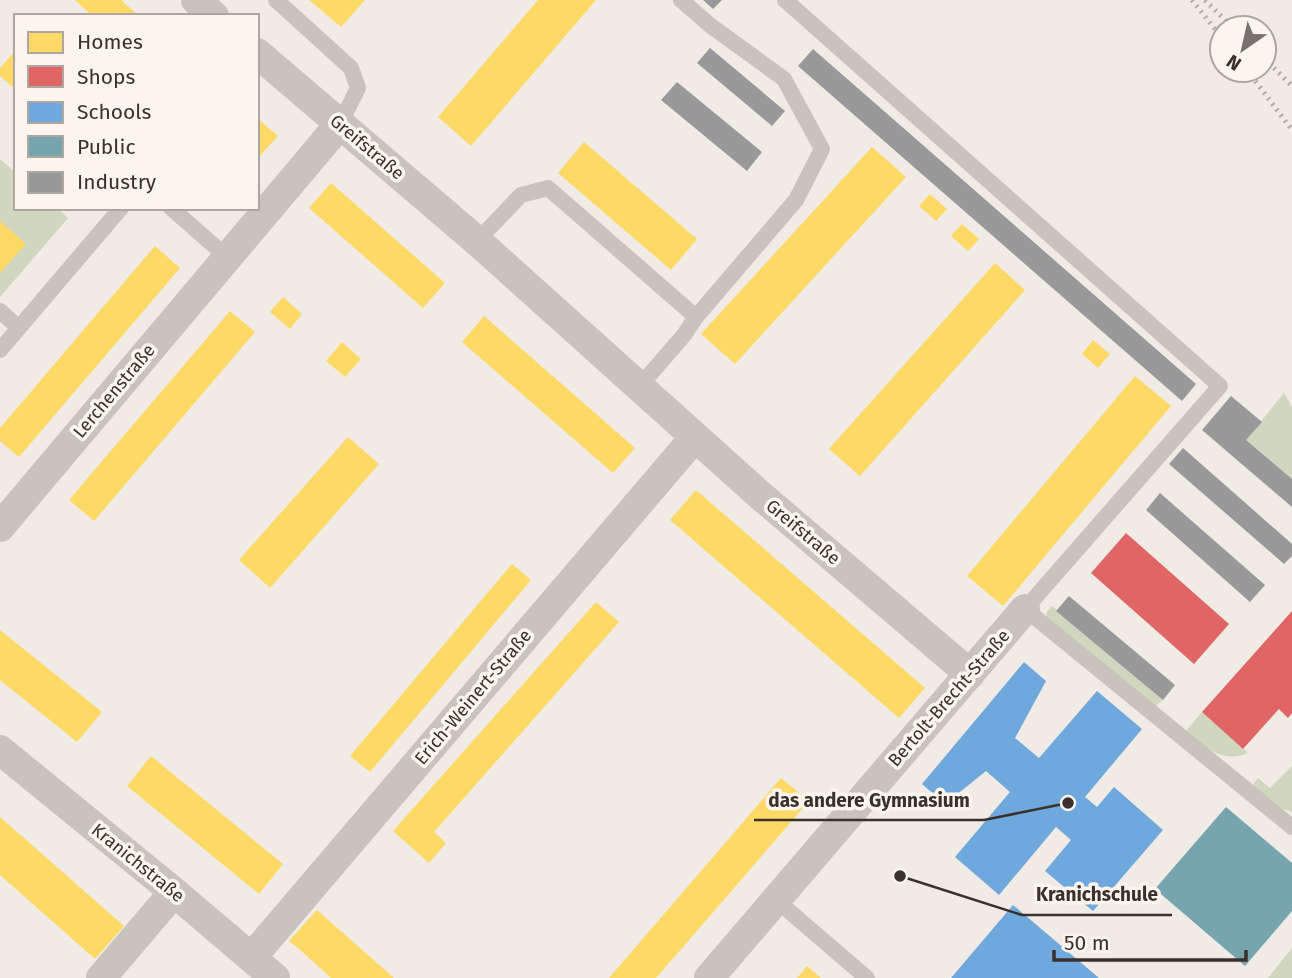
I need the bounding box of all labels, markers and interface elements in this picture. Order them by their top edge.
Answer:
legend [14,14,259,210]
north arrow [1208,14,1278,84]
text: Homes [77,29,143,55]
text: N [1222,50,1245,76]
text: Shops [77,64,135,90]
text: Schools [77,99,151,125]
street label: Greifstraße [325,110,409,184]
text: Public [77,134,135,160]
text: Industry [77,169,157,195]
street label: Lerchenstraße [68,340,160,442]
street label: Greifstraße [761,495,845,569]
street label: Erich-Weinert-Straße [410,625,536,769]
street label: Bertolt-Brecht-Straße [884,625,1014,771]
callout: das andere Gymnasium [754,780,984,820]
text: das andere Gymnasium [768,789,970,812]
street label: Kranichstraße [87,819,189,907]
callout: Kranichschule [1022,875,1172,915]
text: Kranichschule [1036,883,1158,906]
scale bar [1054,918,1246,962]
text: 50 m [1064,930,1110,956]

